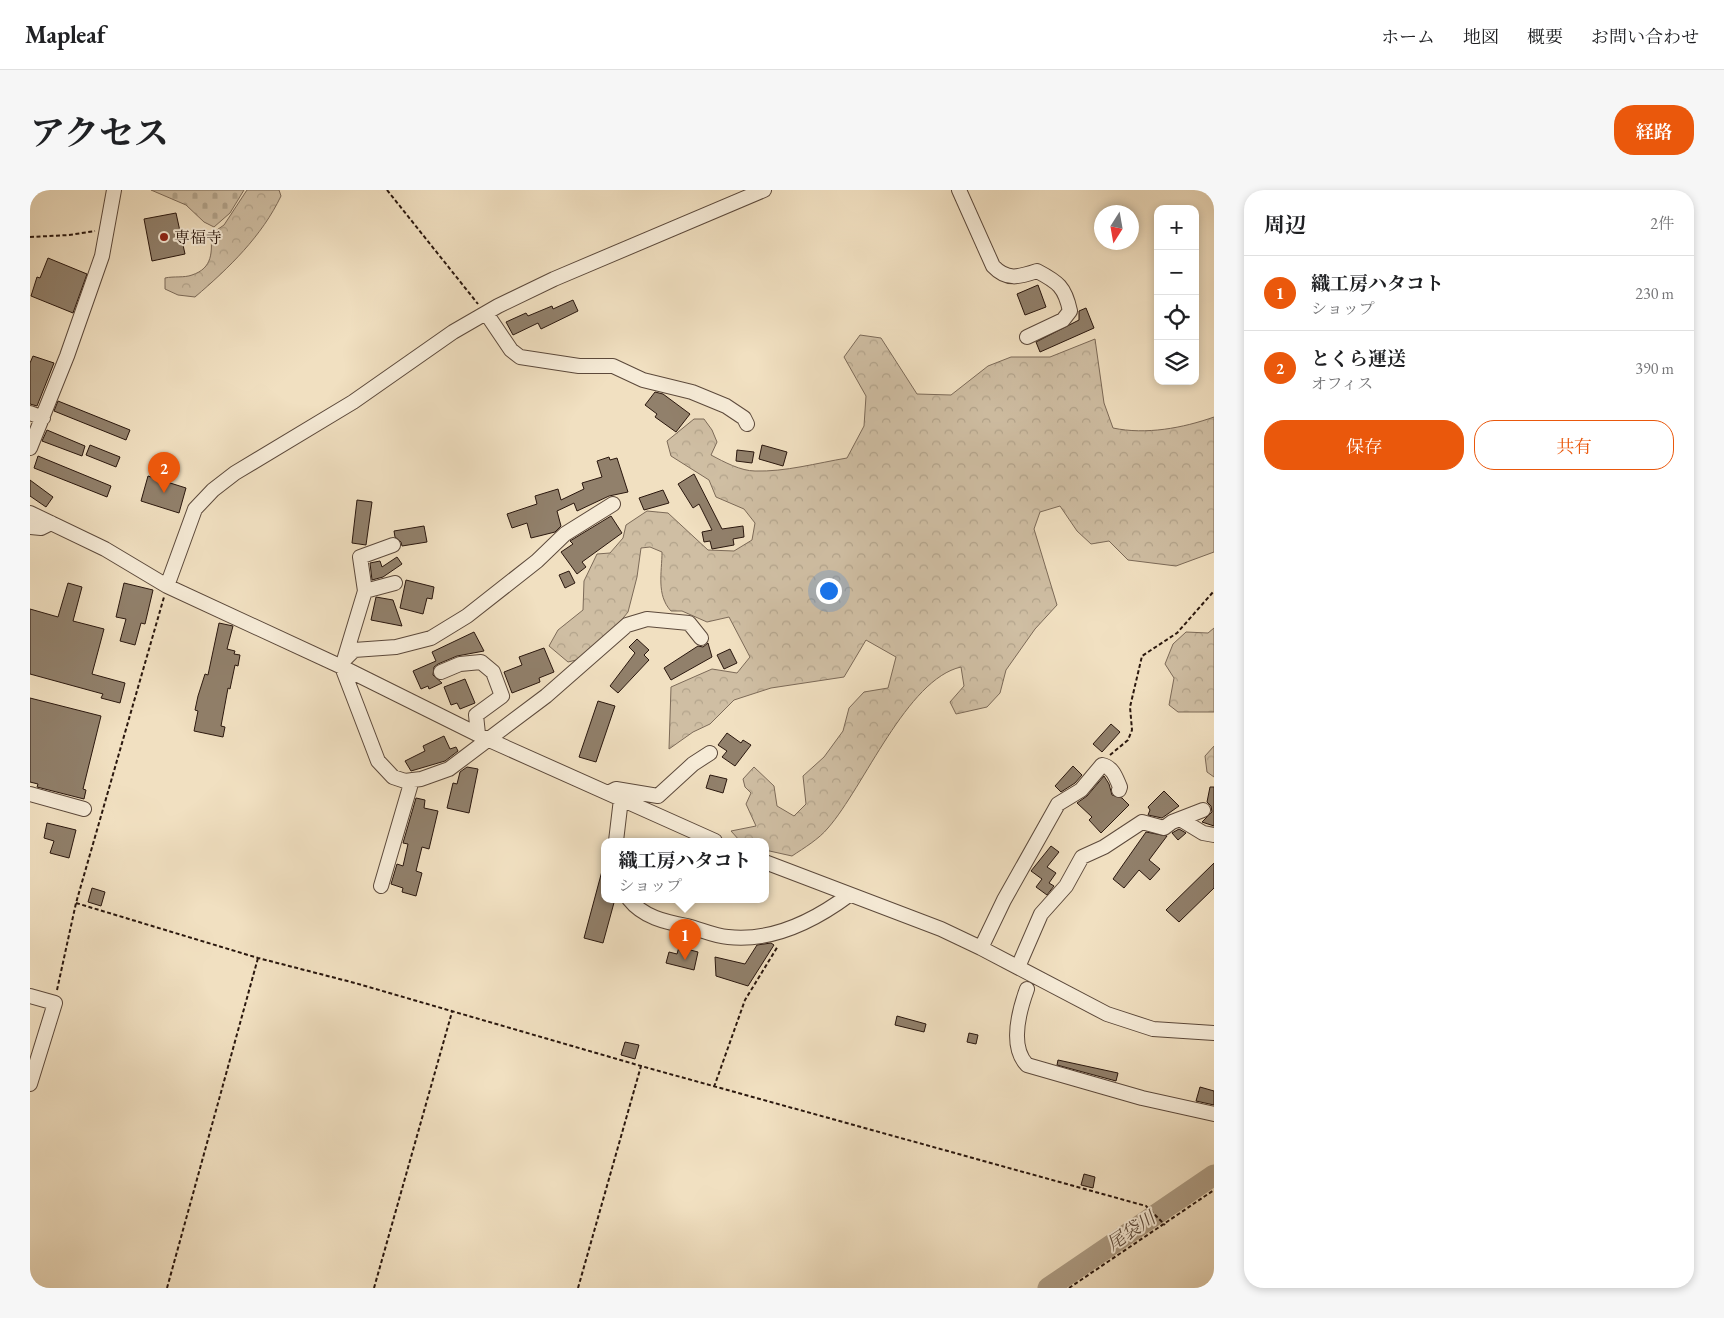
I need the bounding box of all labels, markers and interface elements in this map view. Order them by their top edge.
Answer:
text: Mapleaf [25,19,106,50]
text: ホーム [1381,25,1435,48]
text: 地図 [1463,25,1499,48]
text: 概要 [1527,25,1563,48]
text: お問い合わせ [1591,25,1699,48]
button: 経路 [1614,105,1694,155]
text: アクセス [30,110,169,155]
north arrow [1094,205,1139,250]
map controls [1154,205,1199,385]
button: + [1154,205,1199,250]
text: 周辺 [1264,211,1306,238]
text: 2件 [1650,213,1674,234]
place label: 専福寺 [174,227,222,248]
marker: 専福寺 [158,231,170,243]
button: − [1154,250,1199,295]
text: 織工房ハタコト [1311,271,1444,296]
text: 1 [1276,283,1284,304]
text: 230 m [1635,283,1674,304]
button: locate [1154,295,1199,340]
text: ショップ [1311,298,1375,319]
button: layers [1154,340,1199,385]
text: とくら運送 [1311,346,1406,371]
text: 2 [1276,358,1284,379]
text: 390 m [1635,358,1674,379]
text: オフィス [1311,373,1373,394]
button: 保存 [1264,420,1464,470]
button: 共有 [1474,420,1674,470]
pin: 2 [148,452,180,493]
your location [816,578,842,604]
popup [601,838,769,903]
text: 織工房ハタコト [618,848,752,873]
text: ショップ [618,875,682,896]
pin: 1 [669,919,701,960]
water label: 尾袋川 [1102,1205,1161,1255]

